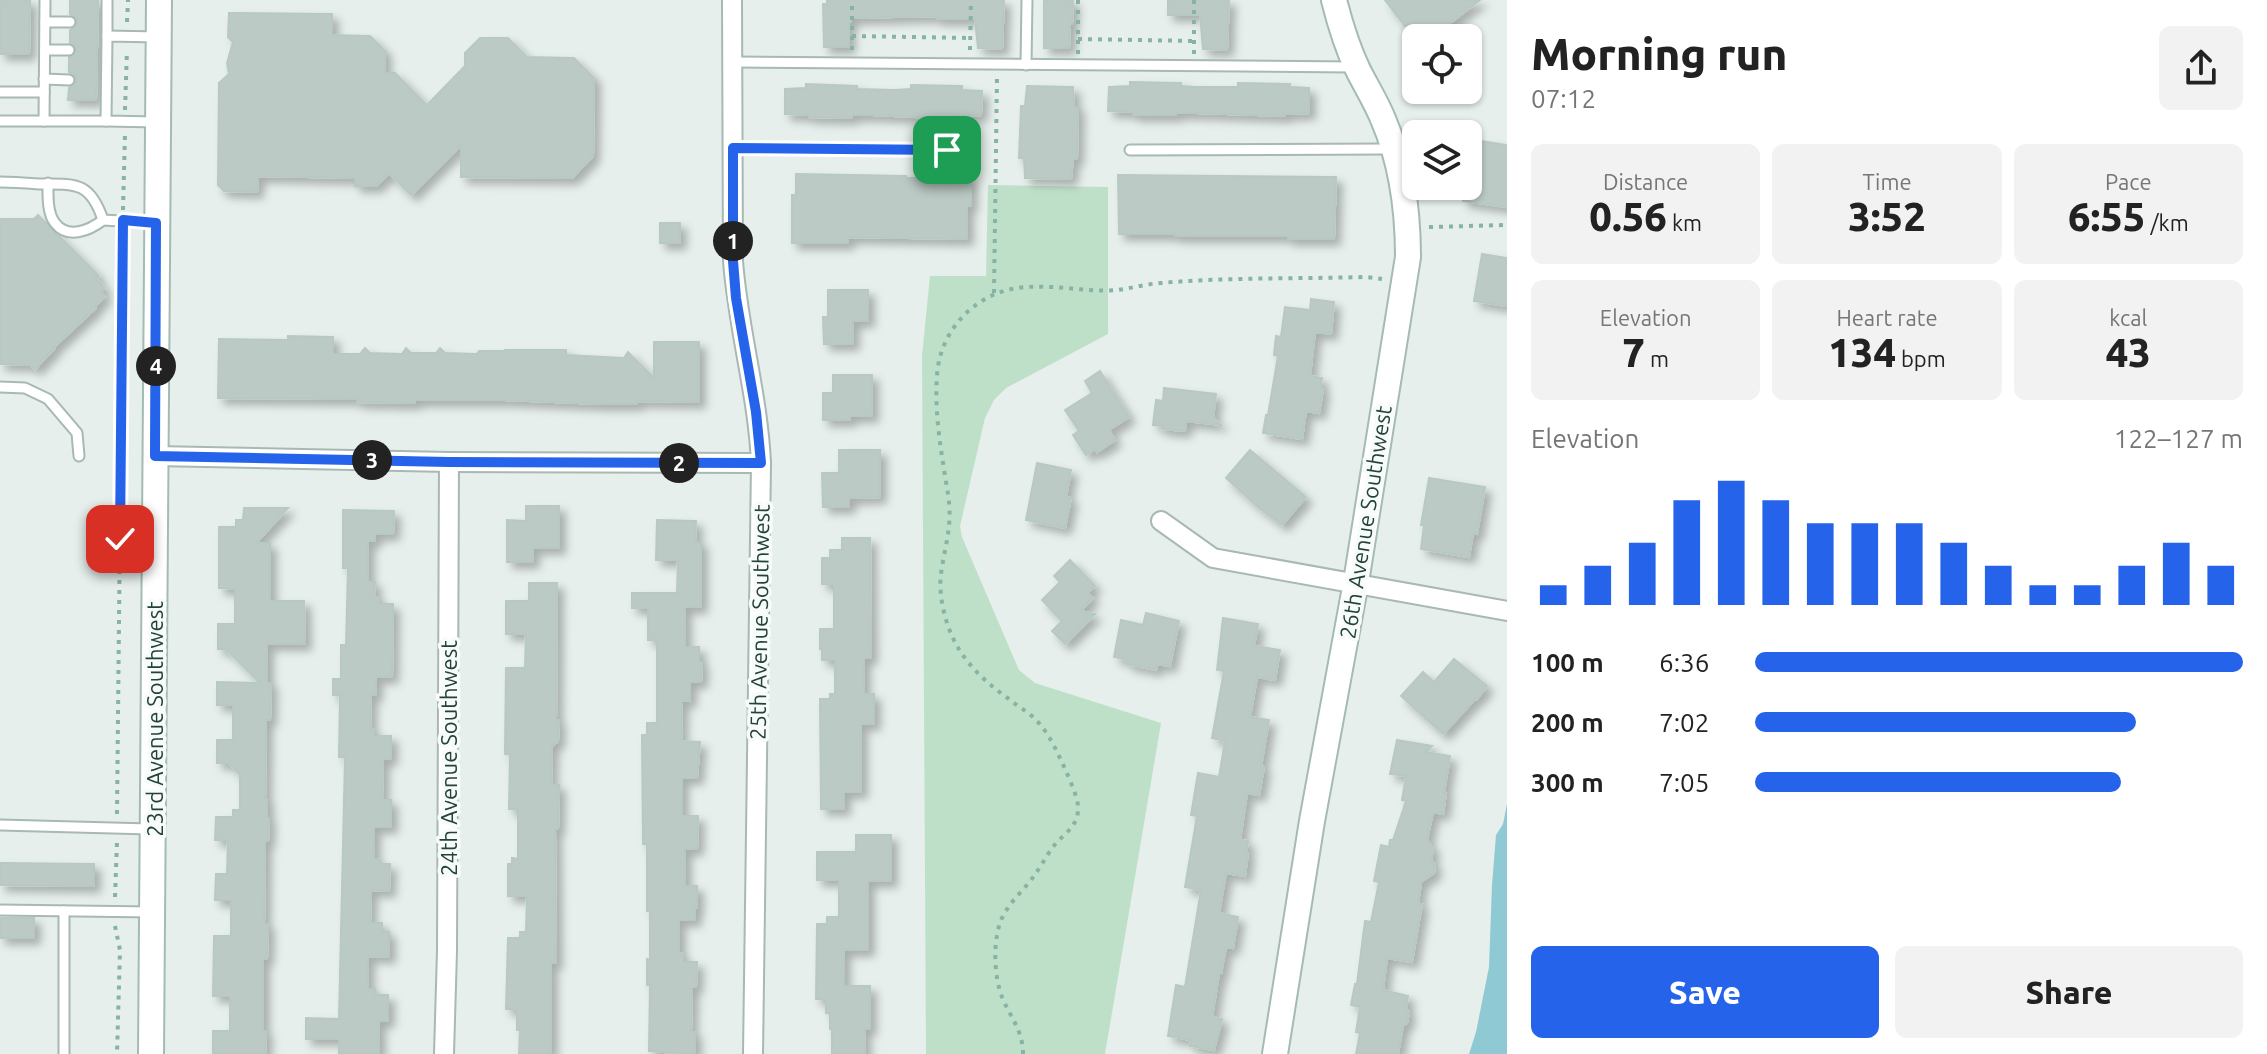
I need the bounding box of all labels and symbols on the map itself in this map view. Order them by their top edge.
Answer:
pin [913,116,981,184]
pin: 1 [713,221,753,261]
pin: 4 [136,346,176,386]
street label: 26th Avenue Southwest [1334,403,1396,640]
pin: 3 [352,440,392,480]
pin: 2 [659,443,699,483]
street label: 25th Avenue Southwest [744,504,774,740]
pin [86,505,154,573]
street label: 23rd Avenue Southwest [142,601,167,837]
street label: 24th Avenue Southwest [436,640,461,876]

